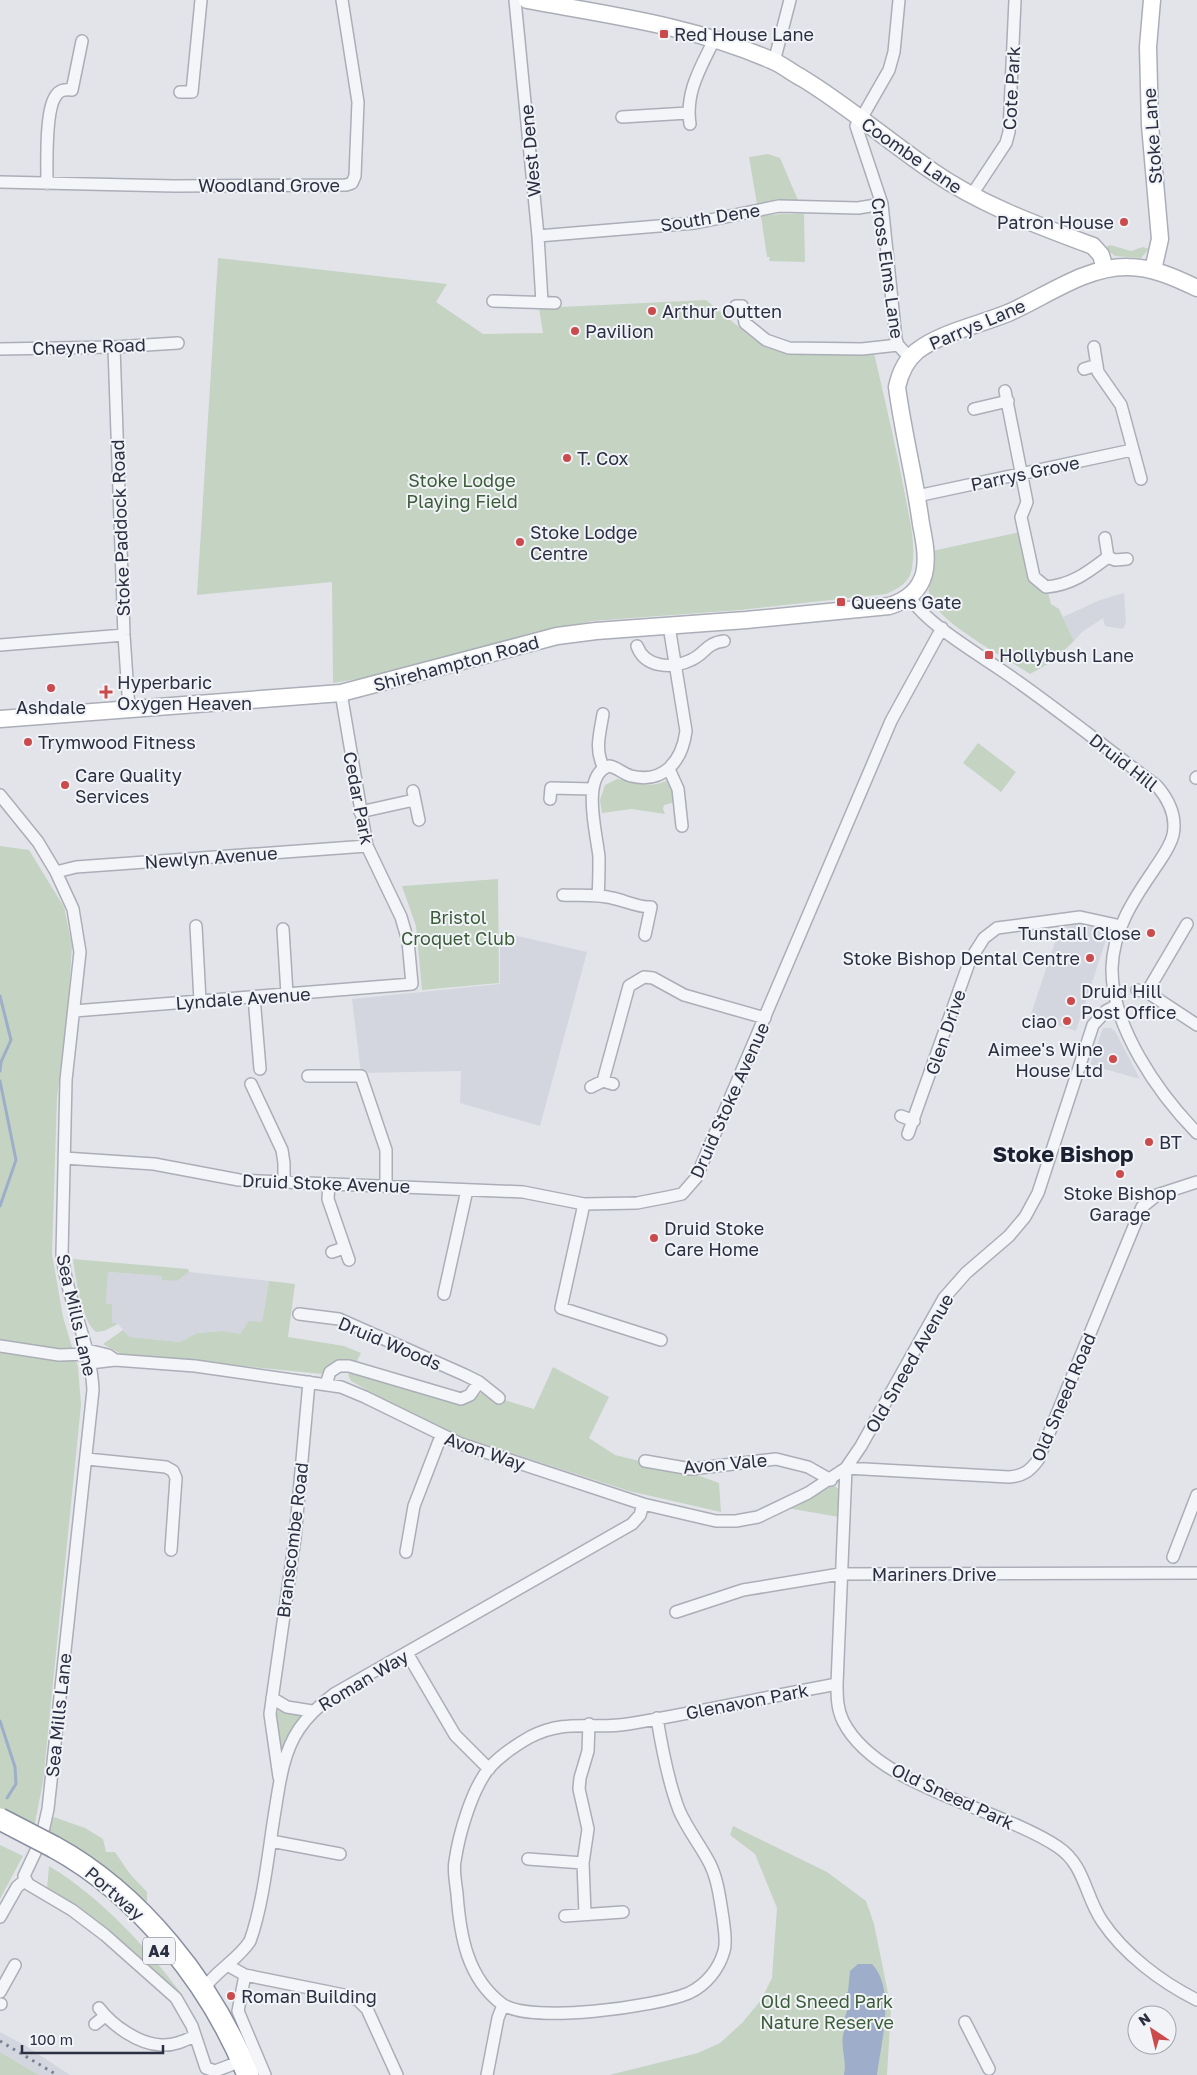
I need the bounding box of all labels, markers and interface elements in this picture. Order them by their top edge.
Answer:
place label: Red House Lane [674,23,814,45]
marker: Red House Lane [658,28,670,40]
street label: Cote Park [998,45,1024,131]
street label: Stoke Lane [1138,87,1166,185]
street label: West Dene [515,104,545,198]
street label: Coombe Lane [857,112,967,198]
street label: Woodland Grove [198,174,340,196]
street label: Cross Elms Lane [867,196,909,340]
street label: South Dene [659,198,761,236]
place label: Patron House [997,211,1114,233]
marker: Patron House [1118,216,1130,228]
street label: Parrys Lane [925,294,1029,354]
place label: Arthur Outten [662,300,782,322]
marker: Arthur Outten [646,305,658,317]
place label: Pavilion [585,320,654,342]
marker: Pavilion [569,325,581,337]
street label: Cheyne Road [32,333,146,359]
street label: Stoke Paddock Road [106,439,134,617]
place label: T. Cox [577,447,629,469]
street label: Parrys Grove [969,451,1081,495]
marker: T. Cox [561,452,573,464]
park label: Stoke Lodge Playing Field [406,469,518,512]
place label: Stoke Lodge Centre [530,521,637,564]
marker: Stoke Lodge Centre [514,536,526,548]
place label: Queens Gate [851,591,962,613]
marker: Queens Gate [835,596,847,608]
street label: Shirehampton Road [371,630,541,696]
place label: Hollybush Lane [999,644,1134,666]
marker: Hollybush Lane [983,649,995,661]
place label: Hyperbaric Oxygen Heaven [117,671,252,714]
marker: Ashdale [45,682,57,694]
marker: Hyperbaric Oxygen Heaven [99,685,113,699]
place label: Ashdale [16,696,86,718]
street label: Druid Hill [1085,728,1163,796]
place label: Trymwood Fitness [38,731,196,753]
marker: Trymwood Fitness [22,736,34,748]
street label: Cedar Park [339,750,379,846]
place label: Care Quality Services [75,764,182,807]
marker: Care Quality Services [59,779,71,791]
street label: Newlyn Avenue [144,841,278,873]
park label: Bristol Croquet Club [401,906,515,949]
place label: Tunstall Close [1018,922,1141,944]
marker: Tunstall Close [1145,927,1157,939]
place label: Stoke Bishop Dental Centre [843,947,1080,969]
marker: Stoke Bishop Dental Centre [1084,952,1096,964]
place label: Druid Hill Post Office [1081,980,1176,1023]
street label: Lyndale Avenue [175,982,311,1014]
street label: Glen Drive [920,986,970,1078]
marker: Druid Hill Post Office [1065,995,1077,1007]
place label: ciao [1021,1010,1057,1032]
marker: ciao [1061,1015,1073,1027]
street label: Druid Stoke Avenue [685,1019,773,1181]
place label: Aimee's Wine House Ltd [988,1038,1103,1081]
marker: Aimee's Wine House Ltd [1107,1053,1119,1065]
place label: BT [1159,1131,1182,1153]
marker: BT [1143,1136,1155,1148]
district label: Stoke Bishop [992,1140,1134,1167]
marker: Stoke Bishop Garage [1114,1168,1126,1180]
street label: Druid Stoke Avenue [241,1169,411,1197]
place label: Stoke Bishop Garage [1063,1182,1177,1225]
place label: Druid Stoke Care Home [664,1217,764,1260]
marker: Druid Stoke Care Home [648,1232,660,1244]
street label: Sea Mills Lane [52,1252,102,1378]
street label: Old Sneed Avenue [860,1289,958,1437]
street label: Druid Woods [335,1311,445,1375]
street label: Old Sneed Road [1026,1329,1100,1465]
street label: Avon Way [442,1427,528,1475]
street label: Avon Vale [682,1448,768,1478]
street label: Branscombe Road [272,1461,312,1619]
street label: Mariners Drive [872,1563,996,1585]
street label: Roman Way [314,1645,412,1715]
street label: Sea Mills Lane [41,1652,75,1778]
street label: Glenavon Park [684,1678,810,1724]
street label: Old Sneed Park [888,1758,1018,1834]
street label: Portway [81,1861,149,1925]
road number: A4 [143,1938,175,1964]
place label: Roman Building [241,1985,377,2007]
marker: Roman Building [225,1990,237,2002]
park label: Old Sneed Park Nature Reserve [760,1990,894,2033]
north arrow [1127,2005,1177,2055]
text: N [1135,2009,1153,2029]
scale bar [22,2022,164,2054]
text: 100 m [30,2030,73,2048]

